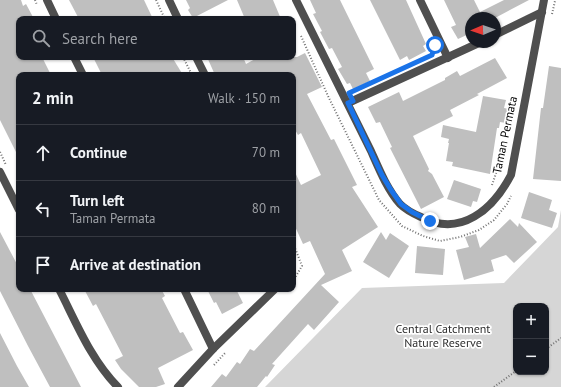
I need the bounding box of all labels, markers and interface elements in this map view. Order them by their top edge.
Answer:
north arrow [465,12,501,48]
search box [16,16,296,60]
icon: search [30,27,52,49]
text: Search here [62,29,138,48]
route start [426,36,444,54]
text: 2 min [32,87,73,109]
text: Walk · 150 m [208,90,280,107]
street label: Taman Permata [489,95,520,175]
icon: ahead [32,142,54,164]
text: Continue [70,143,127,162]
text: 70 m [252,144,280,161]
text: Turn left [70,191,124,210]
icon: left [32,198,54,220]
text: 80 m [252,200,280,217]
text: Taman Permata [70,210,156,227]
route end [421,212,439,230]
icon: arrive [32,254,54,276]
text: Arrive at destination [70,255,201,274]
map controls [513,303,549,375]
button: + [513,303,549,339]
park label: Central Catchment Nature Reserve [396,321,490,350]
button: − [513,339,549,375]

